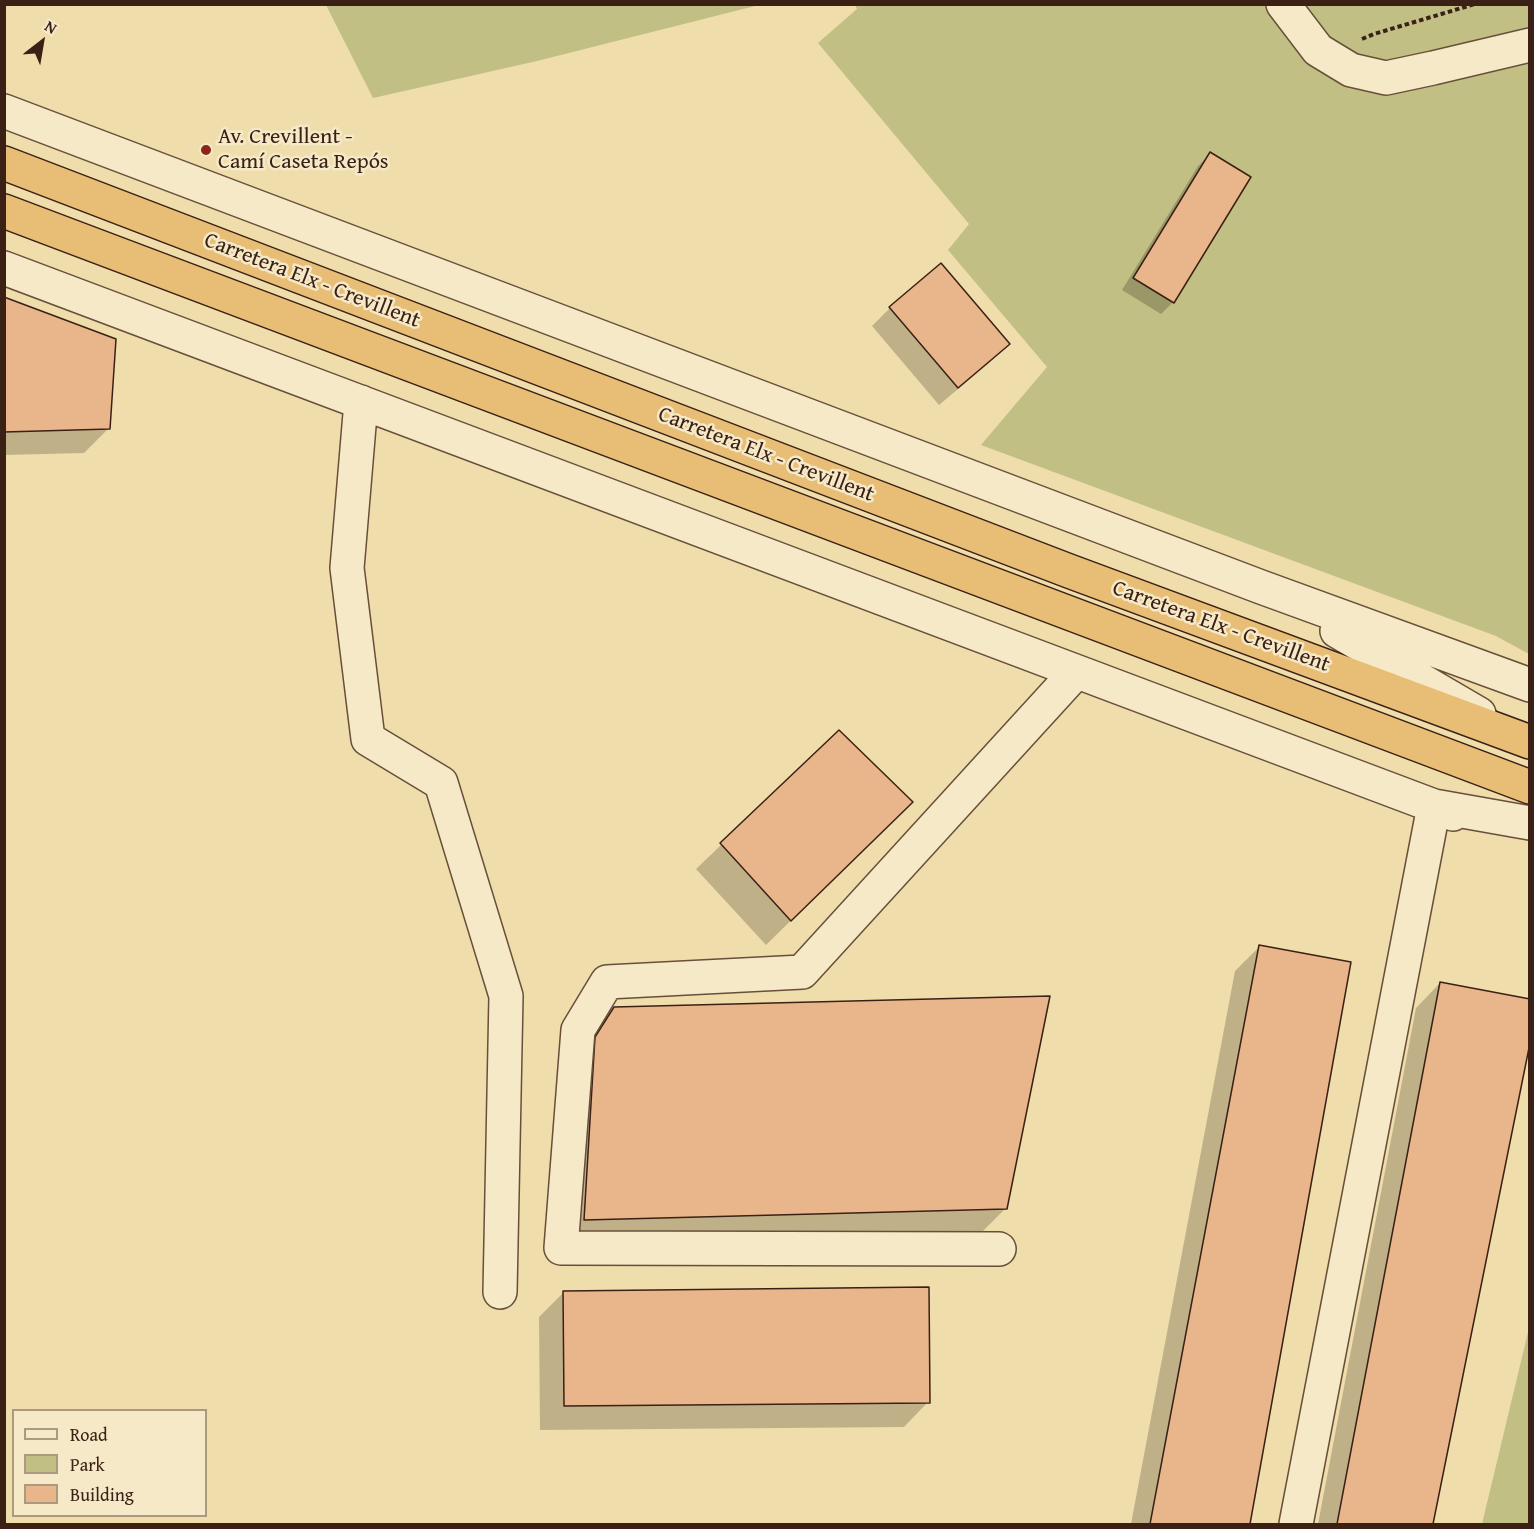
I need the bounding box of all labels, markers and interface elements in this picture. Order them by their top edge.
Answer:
north arrow [12,12,72,72]
text: N [40,14,62,40]
place label: Av. Crevillent - Camí Caseta Repós [218,124,389,176]
marker: Av. Crevillent - Camí Caseta Repós [199,143,213,157]
street label: Carretera Elx - Crevillent [200,228,424,334]
street label: Carretera Elx - Crevillent [654,402,878,508]
street label: Carretera Elx - Crevillent [1109,575,1333,679]
legend [12,1409,207,1517]
text: Road [70,1421,108,1448]
text: Park [70,1451,105,1478]
text: Building [70,1481,134,1508]

